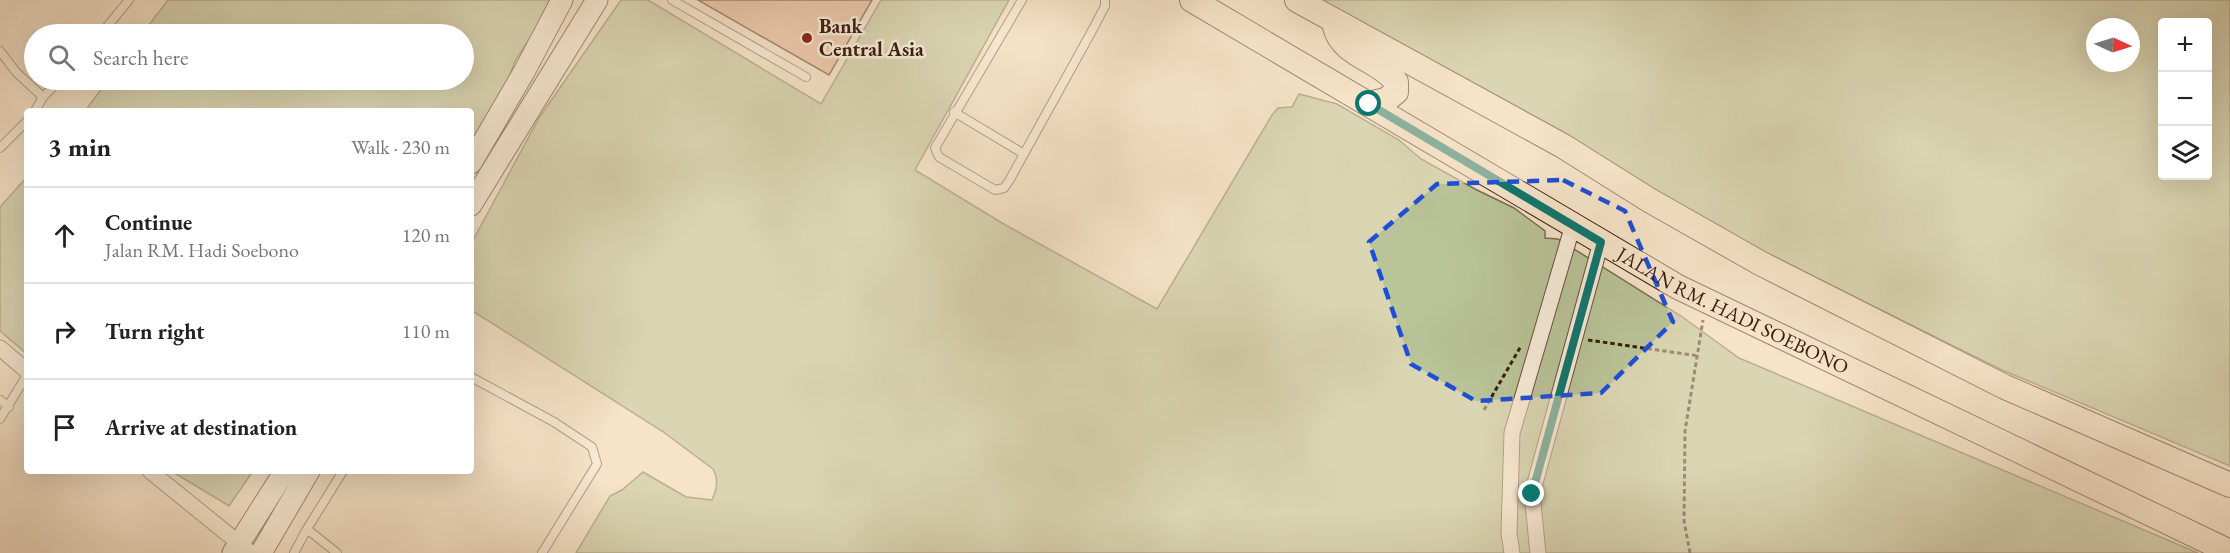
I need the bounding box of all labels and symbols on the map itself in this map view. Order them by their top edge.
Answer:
place label: Bank Central Asia [819,13,924,62]
north arrow [2086,18,2140,72]
marker: Bank Central Asia [800,31,814,45]
route start [1355,90,1381,116]
street label: JALAN RM. HADI SOEBONO [1610,240,1853,380]
route end [1518,480,1544,506]

